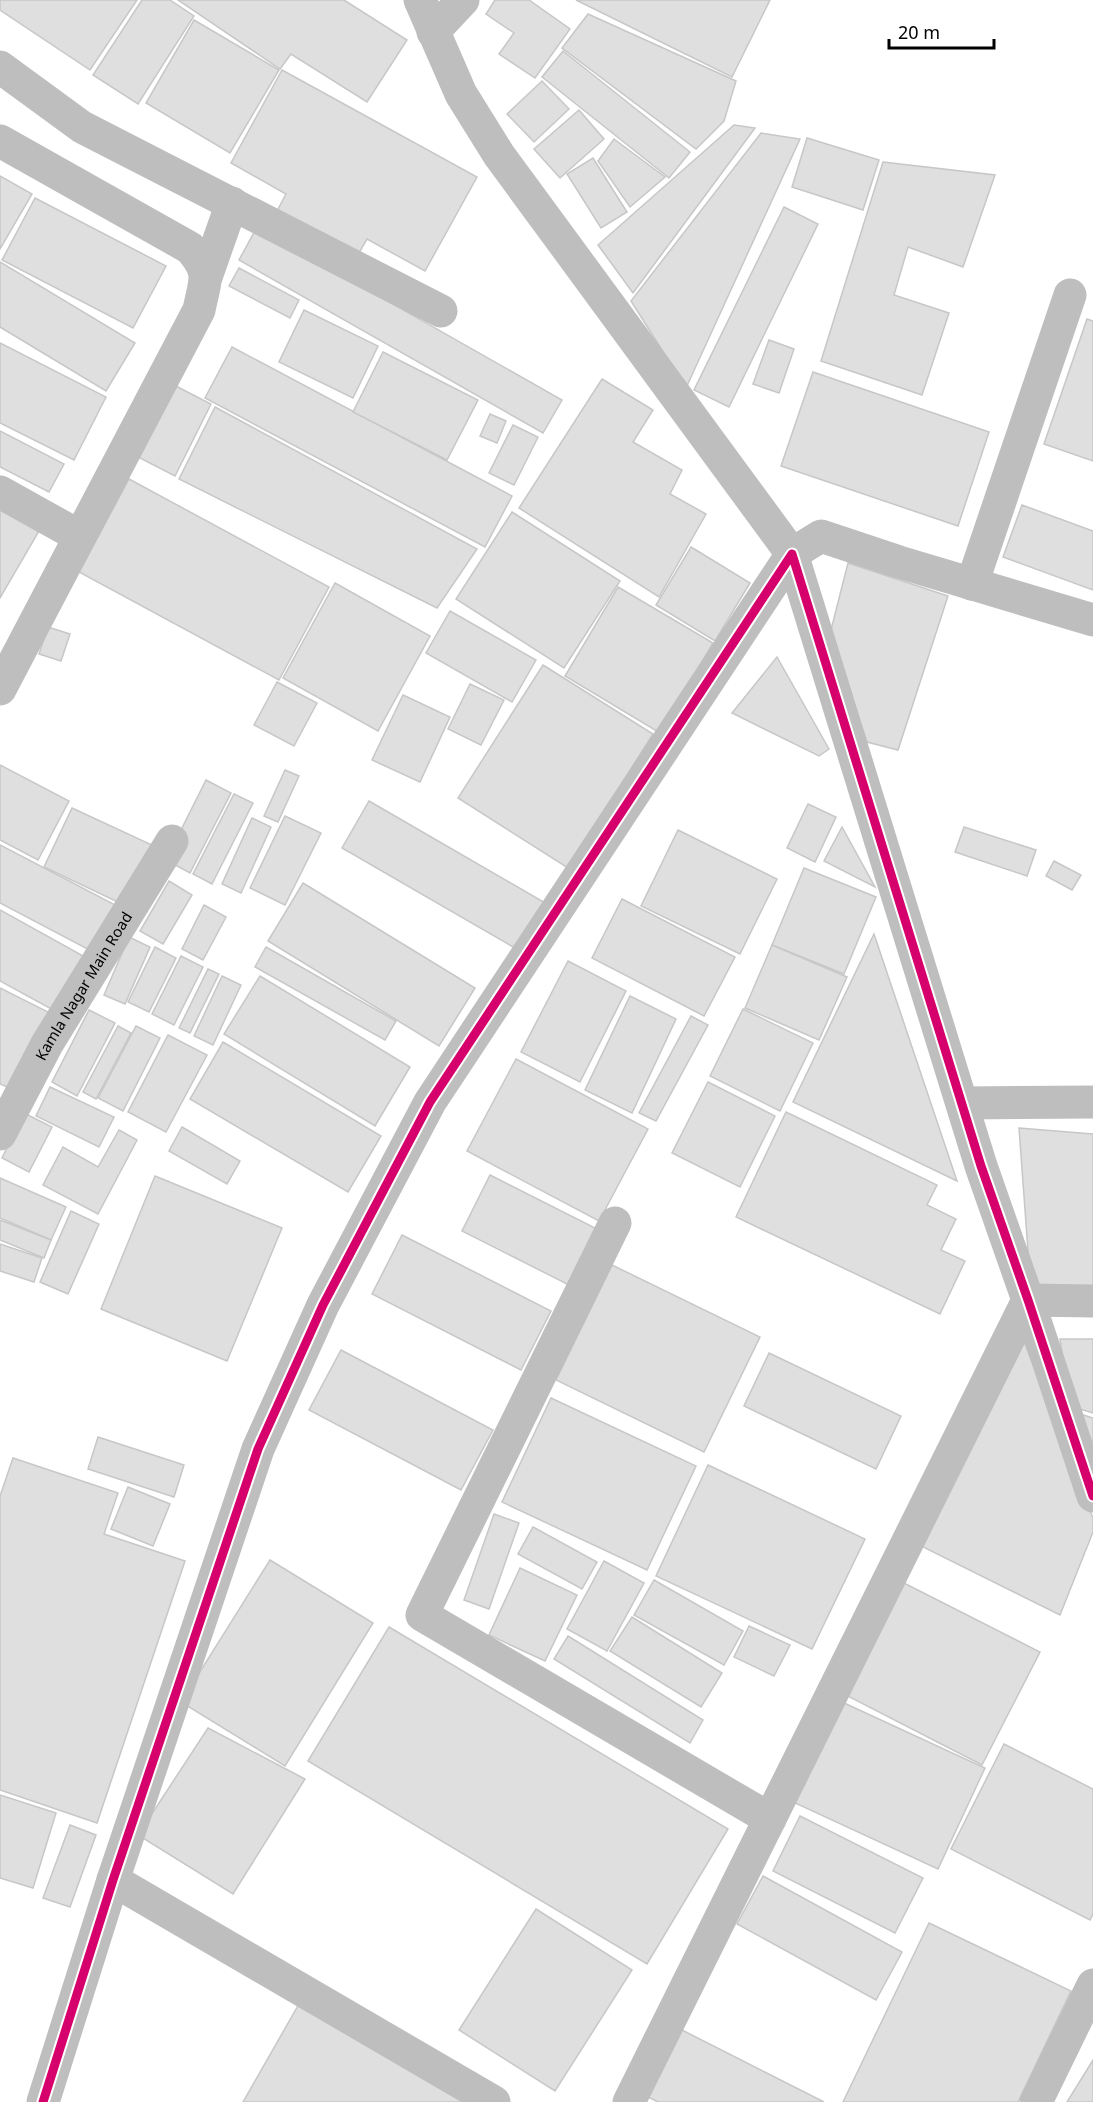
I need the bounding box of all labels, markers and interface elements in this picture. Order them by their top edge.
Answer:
scale bar [889,12,994,50]
text: 20 m [898,20,940,44]
street label: Kamla Nagar Main Road [30,908,136,1064]

